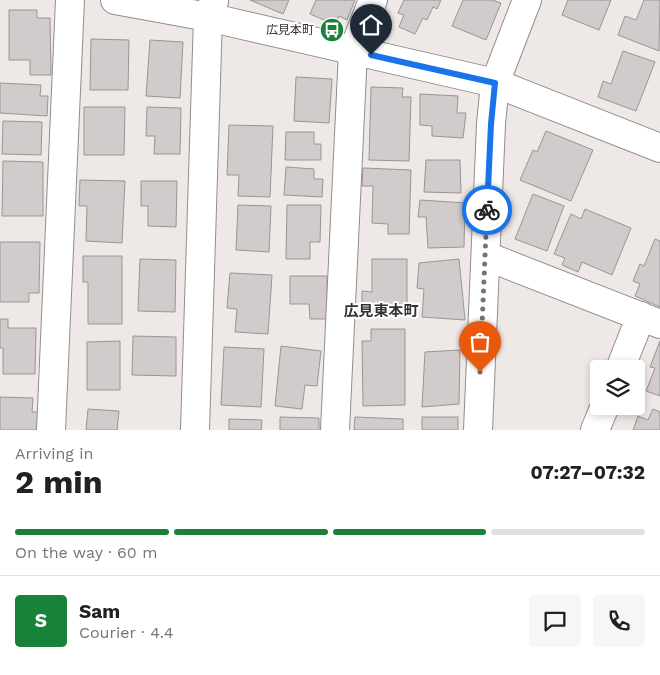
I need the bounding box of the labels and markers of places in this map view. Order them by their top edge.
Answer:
pin [350,4,392,55]
bus stop icon: 広見本町 [319,17,345,43]
place label: 広見本町 [266,23,314,37]
pin [459,321,501,372]

